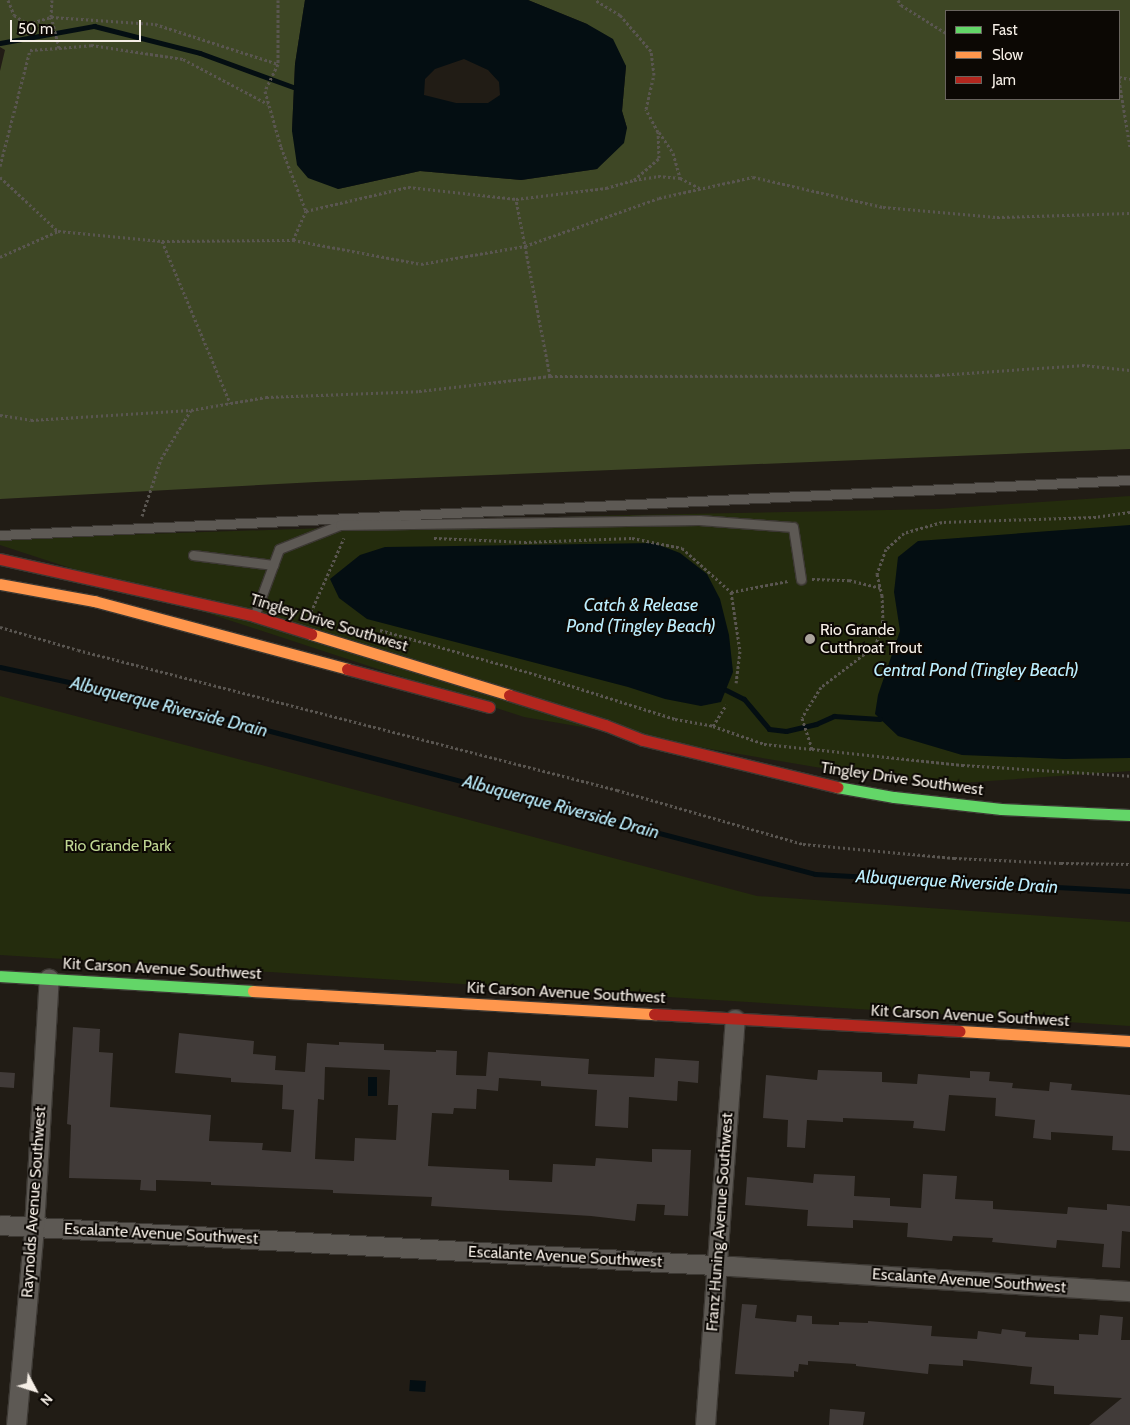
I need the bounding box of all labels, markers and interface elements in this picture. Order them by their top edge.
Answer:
scale bar [12,10,144,42]
legend [945,10,1120,100]
text: 50 m [18,20,53,38]
text: Fast [992,21,1017,39]
text: Slow [992,46,1023,64]
text: Jam [992,71,1016,89]
street label: Tingley Drive Southwest [248,590,410,656]
water label: Catch & Release Pond (Tingley Beach) [566,595,716,638]
place label: Rio Grande Cutthroat Trout [820,620,922,658]
marker: Rio Grande Cutthroat Trout [804,633,816,645]
water label: Central Pond (Tingley Beach) [873,659,1079,681]
water label: Albuquerque Riverside Drain [68,672,270,742]
street label: Tingley Drive Southwest [820,758,984,800]
water label: Albuquerque Riverside Drain [460,770,662,844]
park label: Rio Grande Park [64,836,172,856]
water label: Albuquerque Riverside Drain [855,866,1059,898]
street label: Kit Carson Avenue Southwest [62,954,262,984]
street label: Kit Carson Avenue Southwest [466,978,666,1008]
street label: Kit Carson Avenue Southwest [870,1001,1070,1031]
street label: Raynolds Avenue Southwest [18,1106,50,1298]
street label: Franz Huning Avenue Southwest [703,1112,737,1332]
street label: Escalante Avenue Southwest [63,1219,259,1249]
street label: Escalante Avenue Southwest [467,1242,663,1272]
street label: Escalante Avenue Southwest [871,1265,1067,1297]
north arrow [10,1365,60,1415]
text: N [36,1390,57,1409]

